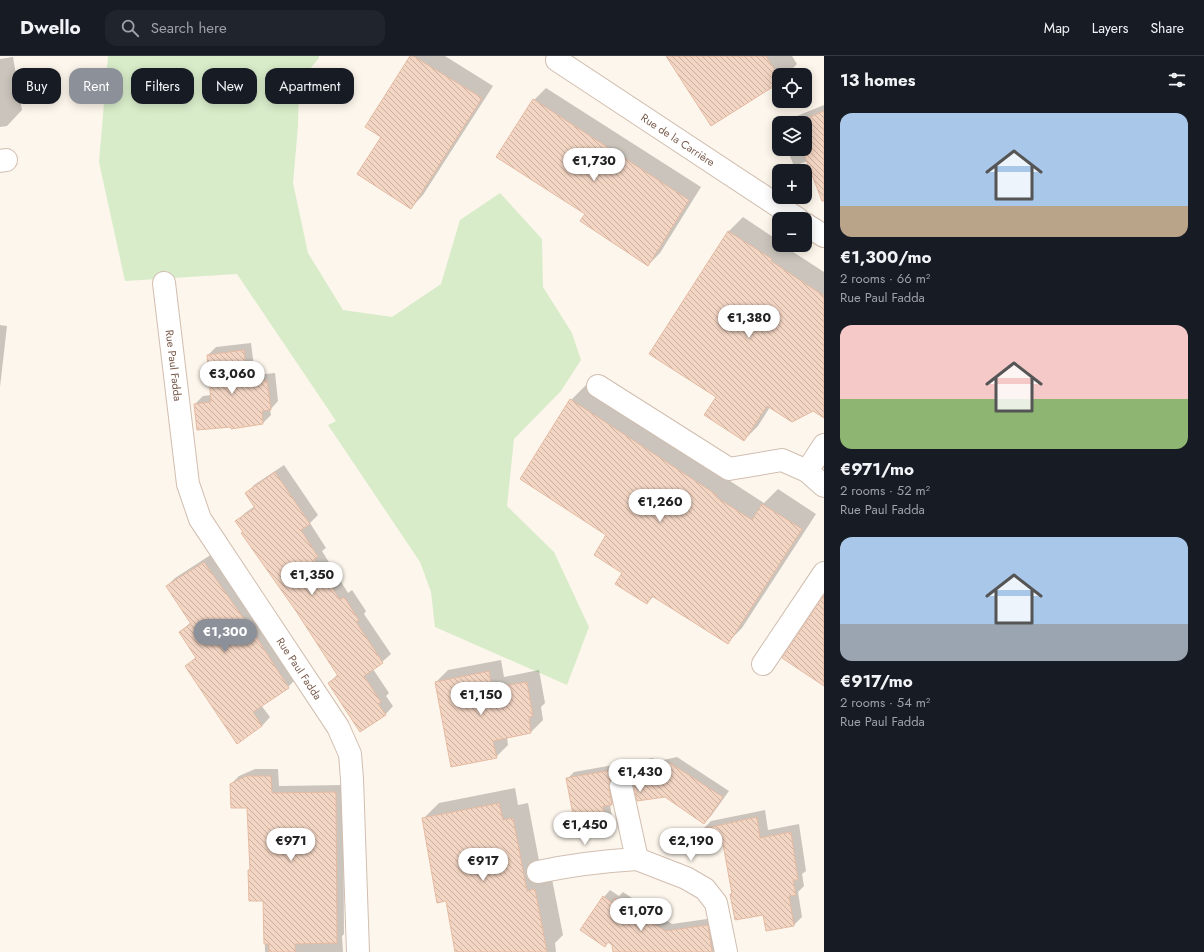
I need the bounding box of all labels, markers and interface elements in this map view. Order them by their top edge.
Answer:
search box [105,10,385,46]
text: Dwello [20,14,81,41]
icon: search [119,17,141,39]
text: Search here [151,17,227,39]
text: Map [1044,18,1070,38]
text: Layers [1092,18,1128,38]
text: Share [1150,18,1184,38]
chip: Buy [12,68,61,104]
chip: Rent [69,68,123,104]
chip: Filters [131,68,194,104]
chip: New [202,68,257,104]
chip: Apartment [265,68,354,104]
map controls [772,68,812,252]
button: locate [772,68,812,108]
text: 13 homes [840,68,915,92]
icon: filters [1166,69,1188,91]
street label: Rue de la Carrière [638,110,718,170]
button: layers [772,116,812,156]
icon: home [978,139,1050,211]
pin: €1,730 [561,148,627,182]
text: €1,730 [572,151,616,170]
button: + [772,164,812,204]
button: − [772,212,812,252]
text: €1,300/mo [840,245,931,269]
text: 2 rooms · 66 m² [840,269,930,288]
text: Rue Paul Fadda [840,288,925,307]
pin: €1,380 [716,305,782,339]
text: €1,380 [727,308,771,327]
street label: Rue Paul Fadda [162,329,186,402]
icon: home [978,351,1050,423]
pin: €3,060 [199,361,265,395]
text: €3,060 [209,364,255,383]
text: €971/mo [840,457,914,481]
text: 2 rooms · 52 m² [840,481,930,500]
pin: €1,260 [627,489,693,523]
text: €1,260 [637,492,683,511]
text: Rue Paul Fadda [840,500,925,519]
pin: €1,350 [279,562,345,596]
icon: home [978,563,1050,635]
text: €1,350 [290,565,334,584]
pin: €1,300 [192,619,258,653]
text: €1,300 [203,622,247,641]
street label: Rue Paul Fadda [273,634,326,703]
text: €917/mo [840,669,913,693]
pin: €1,150 [448,682,514,716]
text: €1,150 [460,685,502,704]
text: 2 rooms · 54 m² [840,693,930,712]
text: Rue Paul Fadda [840,712,925,731]
pin: €1,430 [607,759,673,793]
text: €1,430 [617,762,663,781]
pin: €1,450 [552,812,618,846]
text: €1,450 [562,815,608,834]
pin: €971 [267,828,315,862]
pin: €2,190 [658,828,724,862]
text: €971 [275,831,307,850]
text: €2,190 [668,831,714,850]
pin: €917 [459,848,507,882]
text: €917 [467,851,499,870]
pin: €1,070 [608,898,674,932]
text: €1,070 [619,901,663,920]

